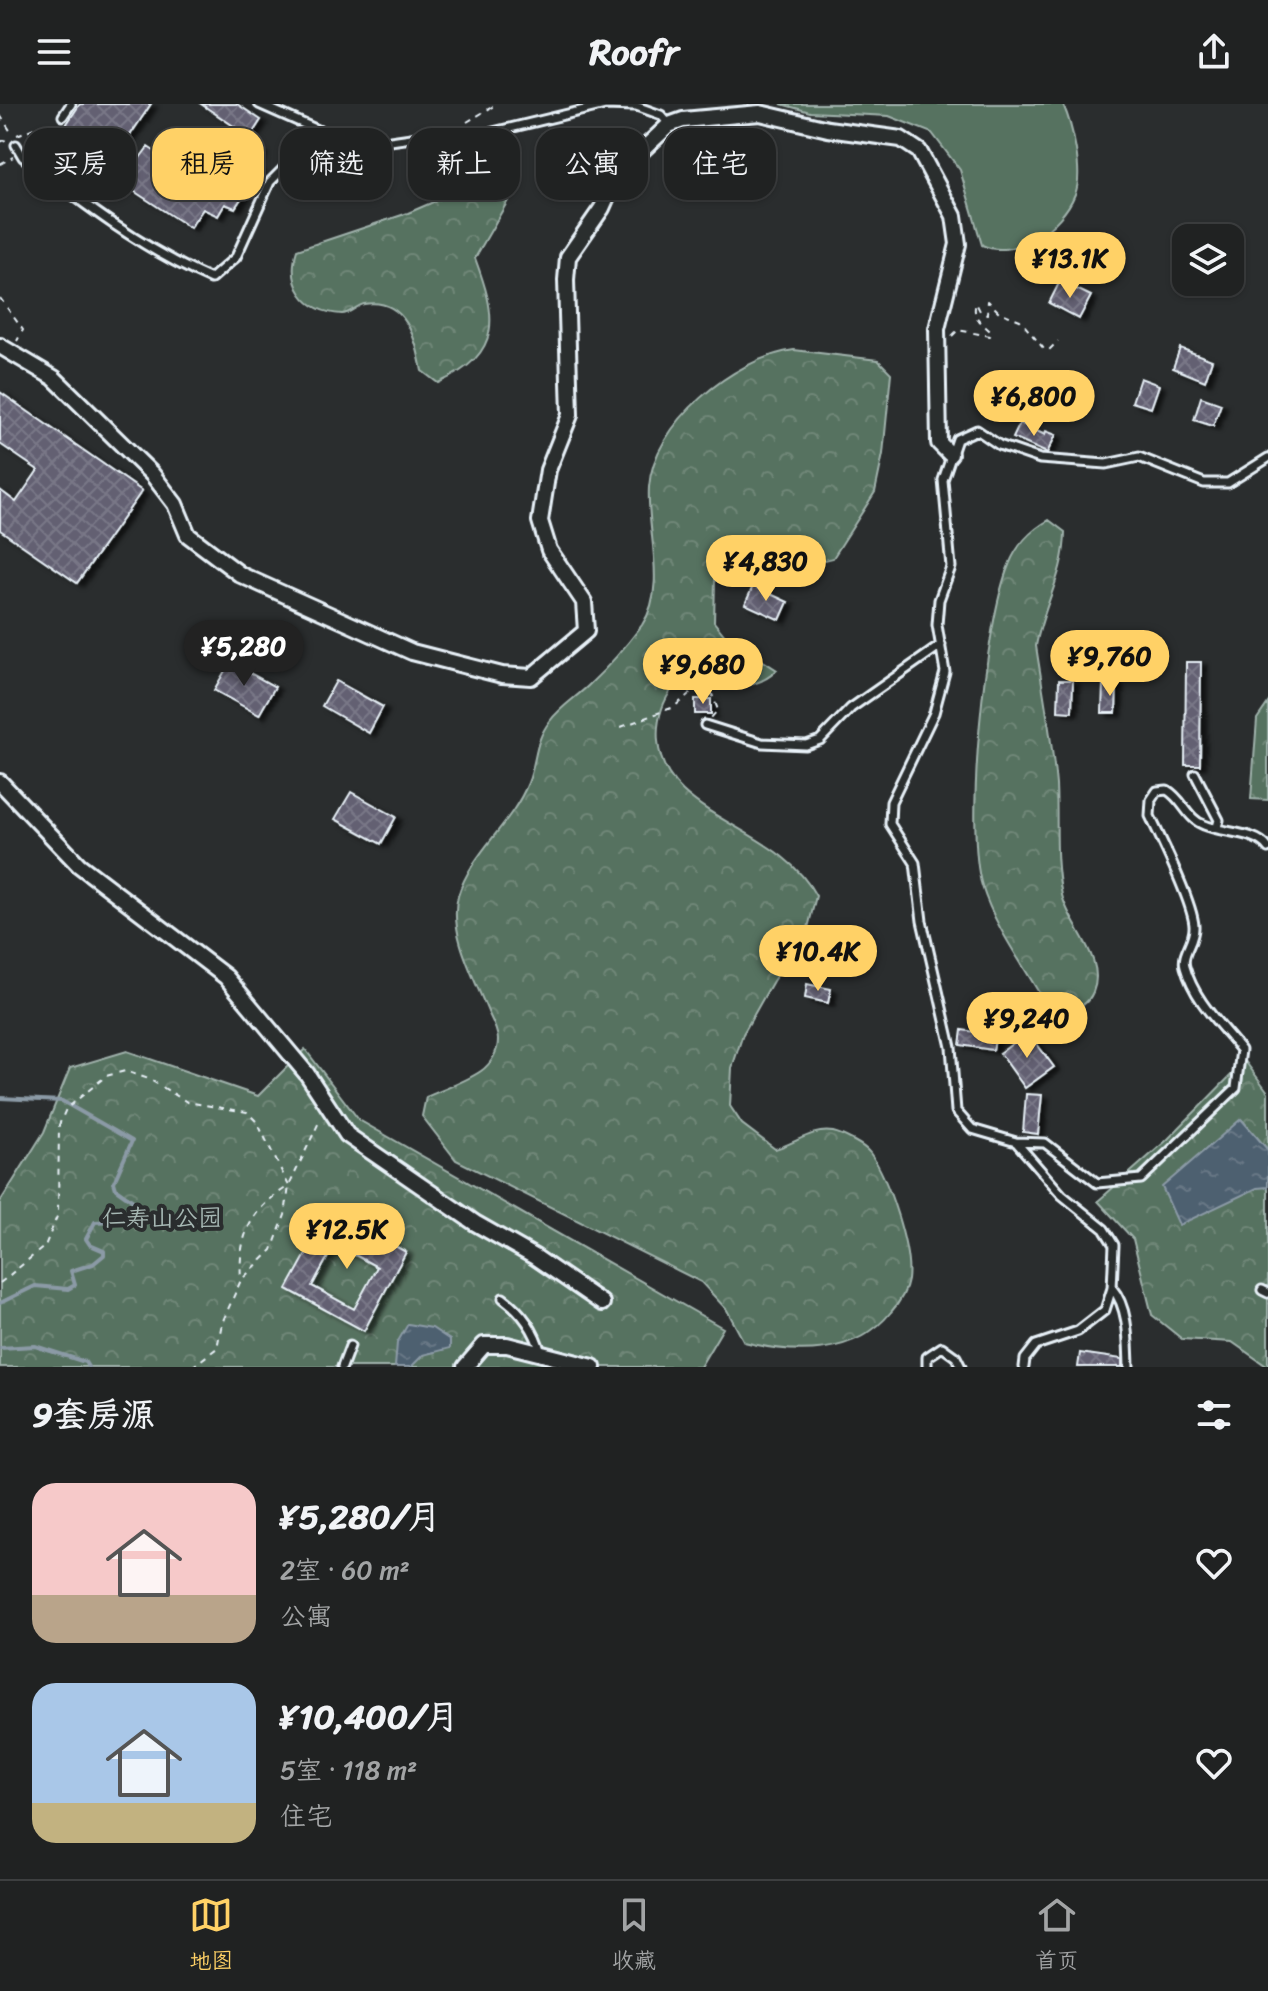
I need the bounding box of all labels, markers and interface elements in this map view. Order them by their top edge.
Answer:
text: Roofr [589,20,679,84]
icon: menu [32,30,76,74]
icon: share [1192,30,1236,74]
chip: 买房 [24,128,136,200]
chip: 租房 [152,128,264,200]
chip: 筛选 [280,128,392,200]
chip: 新上 [408,128,520,200]
chip: 公寓 [536,128,648,200]
chip: 住宅 [664,128,776,200]
map controls [1172,224,1244,296]
button: layers [1172,224,1244,296]
pin: ¥13.1K [1005,232,1135,300]
text: ¥13.1K [1033,235,1107,281]
pin: ¥6,800 [969,370,1099,438]
text: ¥6,800 [992,373,1076,419]
pin: ¥4,830 [701,535,831,603]
text: ¥4,830 [724,538,808,584]
pin: ¥5,280 [179,620,309,688]
text: ¥5,280 [202,623,286,669]
pin: ¥9,760 [1045,630,1175,698]
text: ¥9,760 [1068,633,1152,679]
pin: ¥9,680 [638,638,768,706]
text: ¥9,680 [661,641,745,687]
pin: ¥10.4K [753,925,883,993]
text: ¥10.4K [777,928,859,974]
pin: ¥9,240 [962,992,1092,1060]
text: ¥9,240 [984,995,1070,1041]
park label: 仁寿山公园 [102,1197,222,1239]
pin: ¥12.5K [282,1203,412,1271]
text: ¥12.5K [307,1206,387,1252]
text: 9套房源 [32,1385,155,1445]
icon: filters [1192,1393,1236,1437]
text: ¥5,280/月 [280,1487,441,1547]
icon: home [96,1515,192,1611]
icon: heart [1192,1541,1236,1585]
text: 2室 · 60 m² [280,1547,410,1593]
text: 公寓 [280,1593,332,1639]
text: ¥10,400/月 [280,1687,459,1747]
icon: home [96,1715,192,1811]
icon: heart [1192,1741,1236,1785]
text: 5室 · 118 m² [280,1747,417,1793]
text: 住宅 [280,1793,332,1839]
tab: 地图 [189,1893,233,1980]
tab: 收藏 [612,1893,656,1980]
tab: 首页 [1035,1893,1079,1980]

